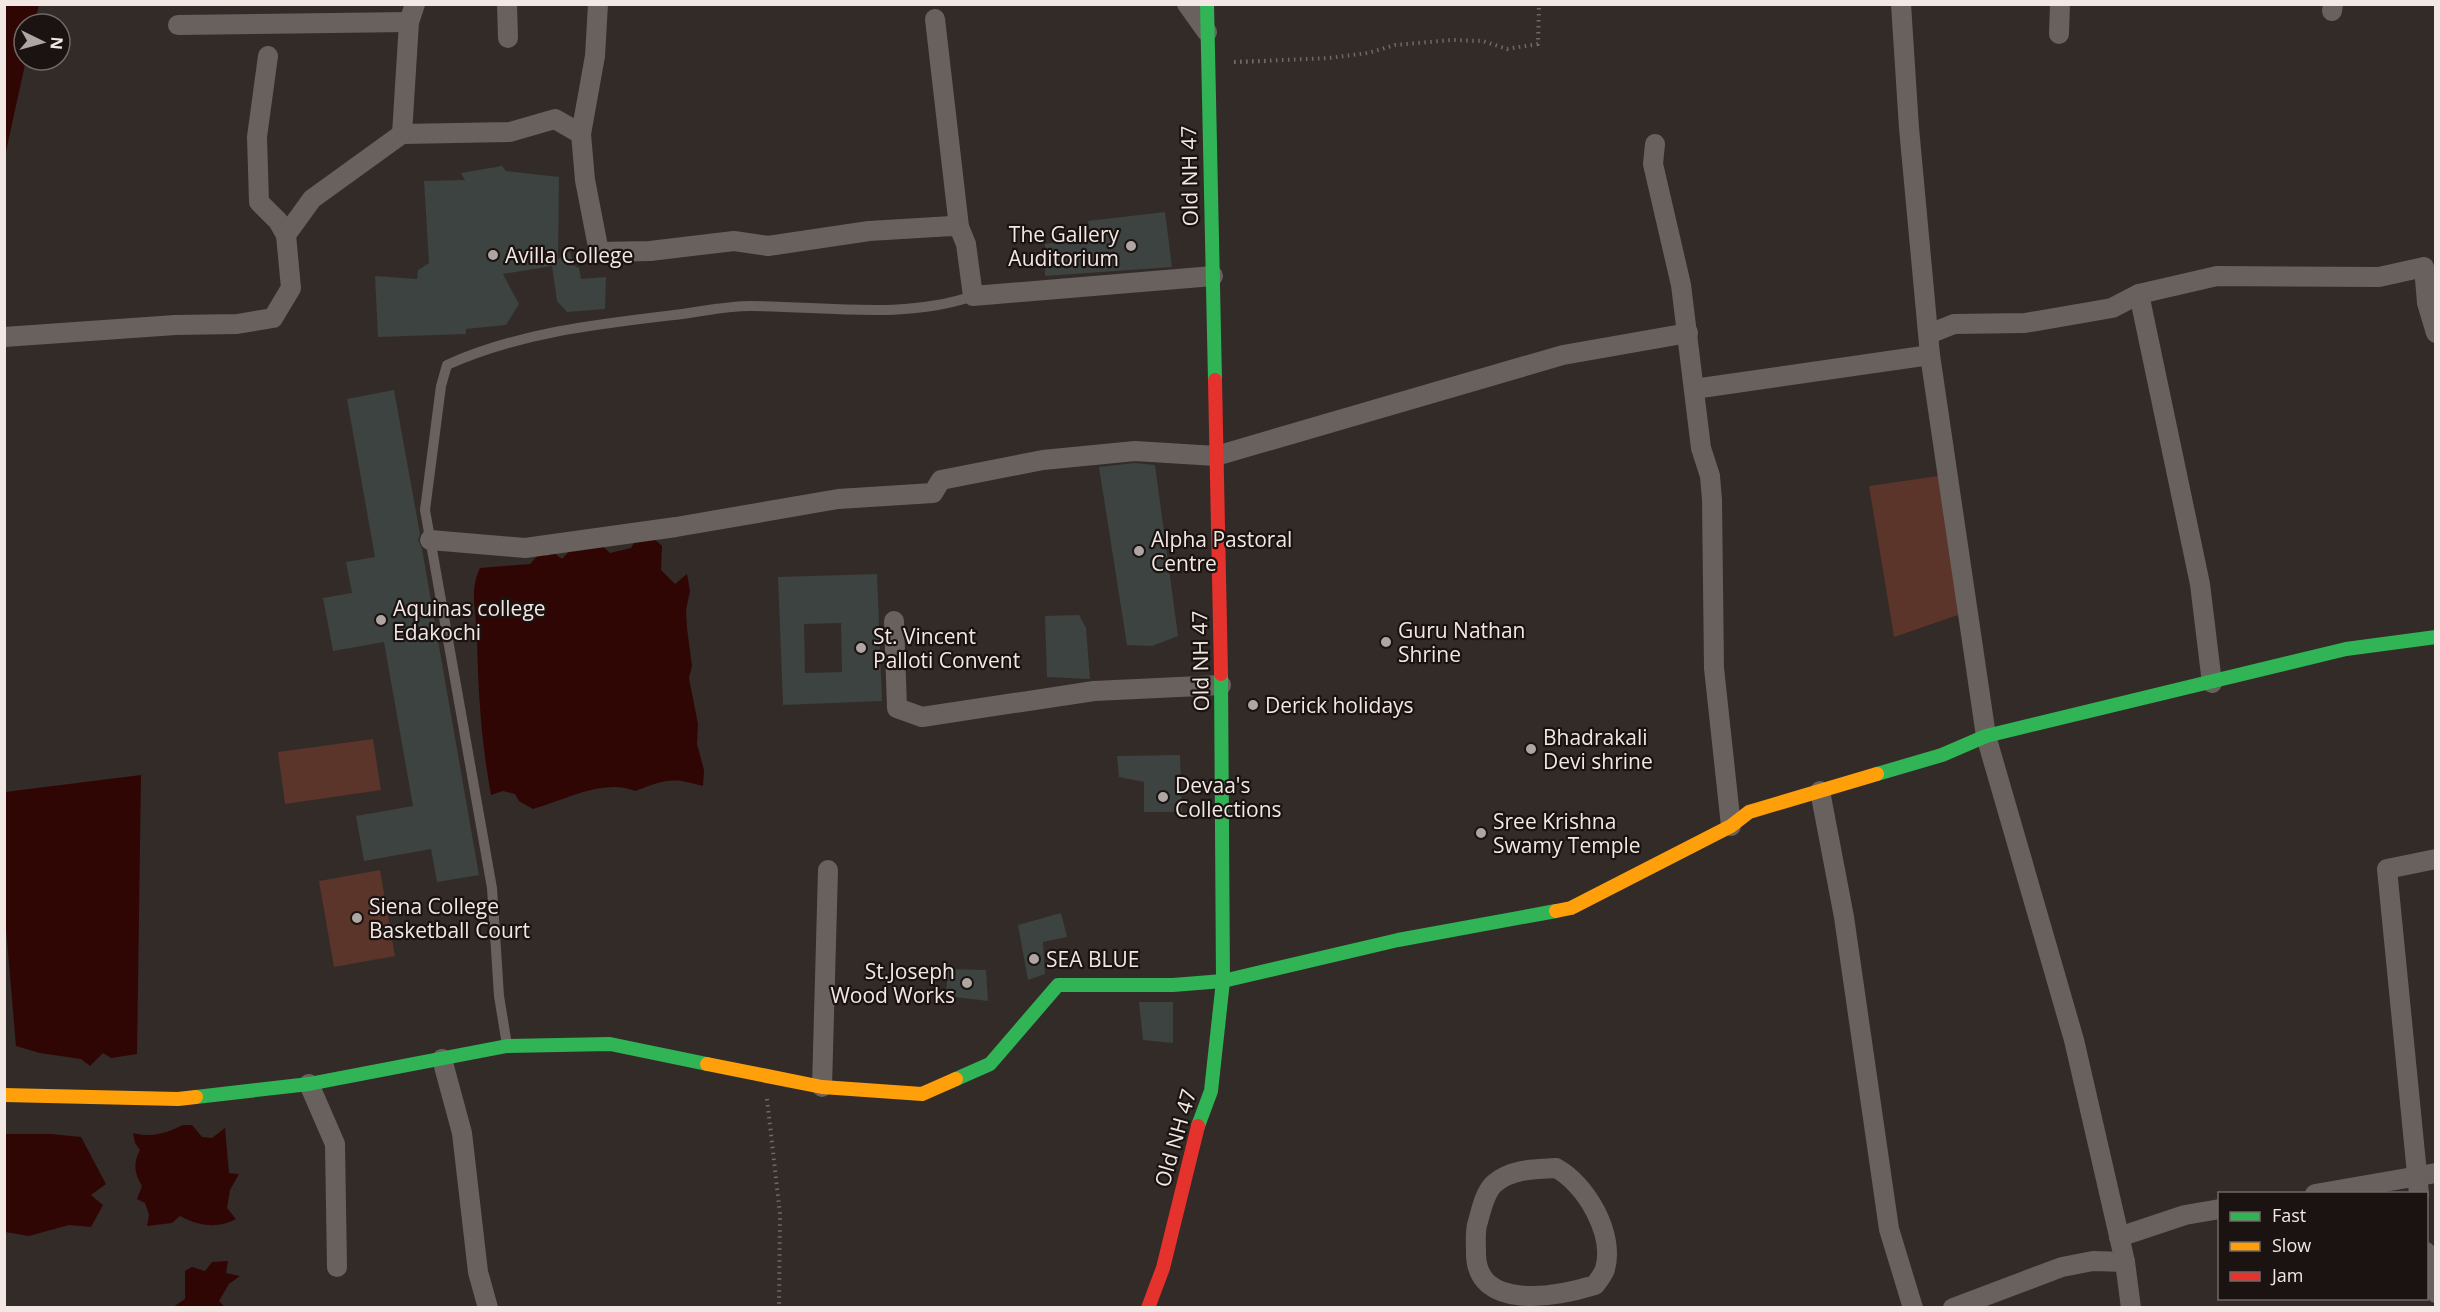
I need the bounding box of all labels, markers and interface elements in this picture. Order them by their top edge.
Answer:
north arrow [12,12,72,72]
text: N [45,36,68,51]
street label: Old NH 47 [1174,125,1204,227]
place label: The Gallery Auditorium [1008,220,1119,272]
marker: The Gallery Auditorium [1124,239,1138,253]
place label: Avilla College [505,241,633,269]
marker: Avilla College [486,248,500,262]
place label: Alpha Pastoral Centre [1151,525,1292,577]
marker: Alpha Pastoral Centre [1132,544,1146,558]
place label: Aquinas college Edakochi [393,594,546,646]
street label: Old NH 47 [1185,610,1215,712]
marker: Aquinas college Edakochi [374,613,388,627]
place label: Guru Nathan Shrine [1398,616,1525,668]
place label: St. Vincent Palloti Convent [873,622,1020,674]
marker: Guru Nathan Shrine [1379,635,1393,649]
marker: St. Vincent Palloti Convent [854,641,868,655]
place label: Derick holidays [1265,691,1414,719]
marker: Derick holidays [1246,698,1260,712]
place label: Bhadrakali Devi shrine [1543,723,1653,775]
marker: Bhadrakali Devi shrine [1524,742,1538,756]
place label: Devaa's Collections [1175,771,1282,823]
marker: Devaa's Collections [1156,790,1170,804]
place label: Sree Krishna Swamy Temple [1493,807,1641,859]
marker: Sree Krishna Swamy Temple [1474,826,1488,840]
place label: Siena College Basketball Court [369,892,530,944]
marker: Siena College Basketball Court [350,911,364,925]
place label: SEA BLUE [1046,945,1139,973]
marker: SEA BLUE [1027,952,1041,966]
place label: St.Joseph Wood Works [830,957,955,1009]
marker: St.Joseph Wood Works [960,976,974,990]
street label: Old NH 47 [1148,1086,1202,1190]
legend [2218,1192,2428,1300]
text: Fast [2272,1203,2306,1227]
text: Slow [2272,1233,2311,1257]
text: Jam [2270,1263,2304,1287]

